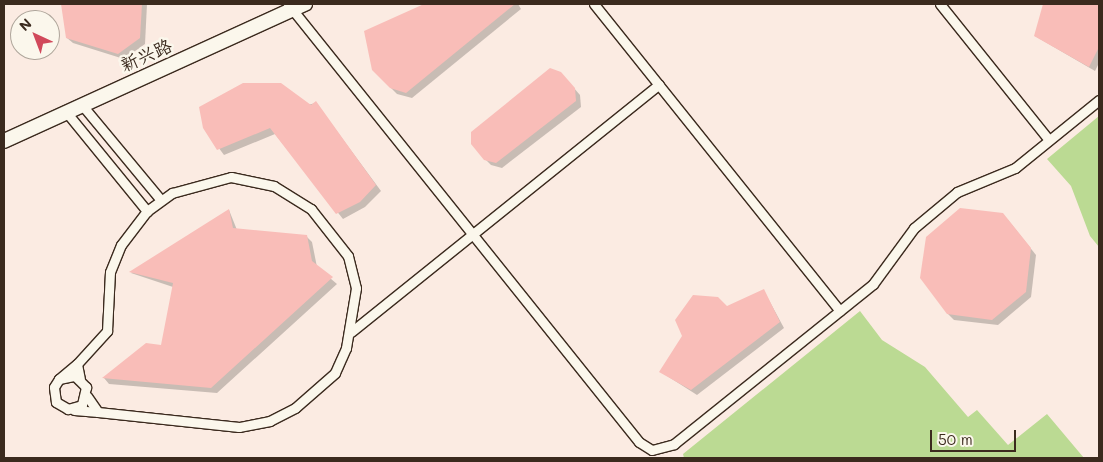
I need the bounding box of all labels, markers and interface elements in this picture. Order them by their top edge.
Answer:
north arrow [10,10,60,60]
text: N [15,14,35,35]
street label: 新兴路 [117,34,175,76]
scale bar [933,420,1019,452]
text: 50 m [938,429,973,449]

